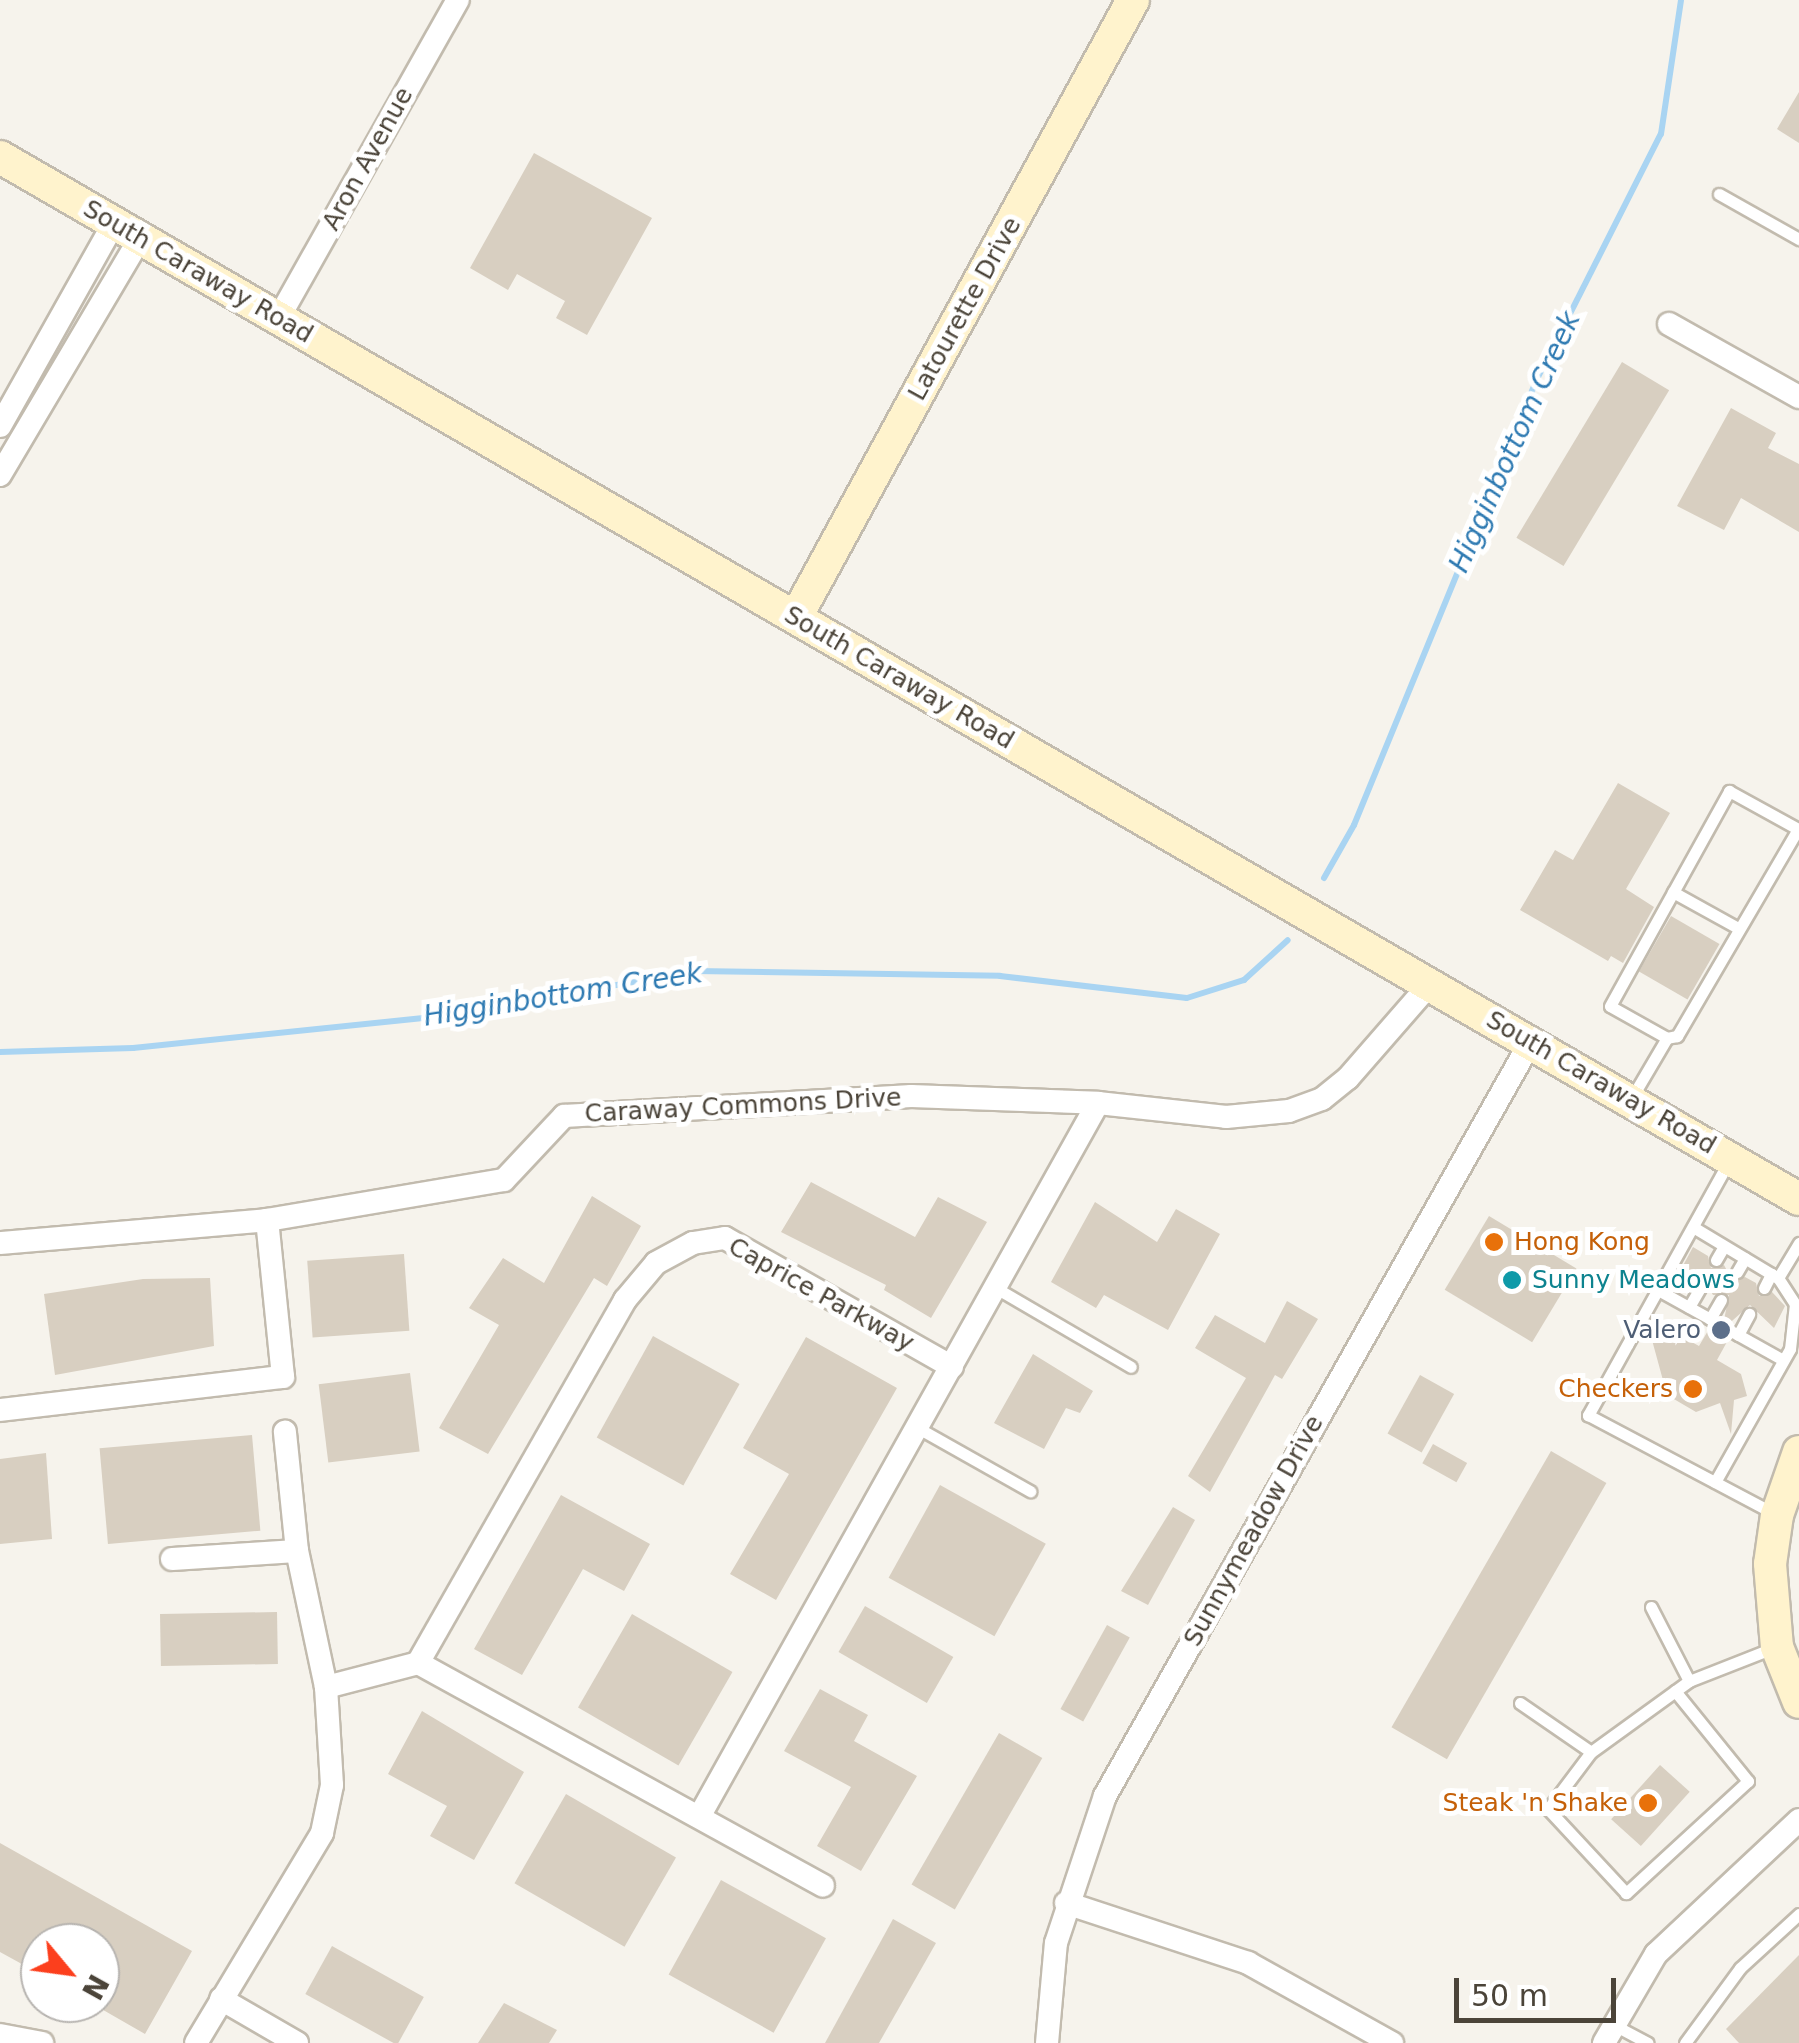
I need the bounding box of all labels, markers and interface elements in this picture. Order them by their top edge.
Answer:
street label: Aron Avenue [316,82,420,236]
street label: South Caraway Road [78,194,318,350]
street label: Latourette Drive [902,212,1028,406]
water label: Higginbottom Creek [1442,306,1588,578]
street label: South Caraway Road [779,600,1019,756]
water label: Higginbottom Creek [421,956,705,1034]
street label: South Caraway Road [1481,1005,1721,1161]
street label: Caraway Commons Drive [584,1083,902,1129]
place label: Hong Kong [1514,1227,1650,1257]
marker: Hong Kong [1483,1231,1505,1253]
street label: Caprice Parkway [723,1232,919,1358]
place label: Sunny Meadows [1532,1265,1735,1295]
marker: Sunny Meadows [1501,1269,1523,1291]
place label: Valero [1623,1315,1701,1345]
marker: Valero [1710,1319,1732,1341]
place label: Checkers [1558,1374,1673,1404]
marker: Checkers [1682,1378,1704,1400]
street label: Sunnymeadow Drive [1178,1410,1330,1652]
place label: Steak 'n Shake [1443,1788,1628,1818]
marker: Steak 'n Shake [1637,1792,1659,1814]
north arrow [20,1923,120,2023]
scale bar [1459,1958,1622,2020]
text: N [75,1969,115,2005]
text: 50 m [1471,1978,1548,2013]

